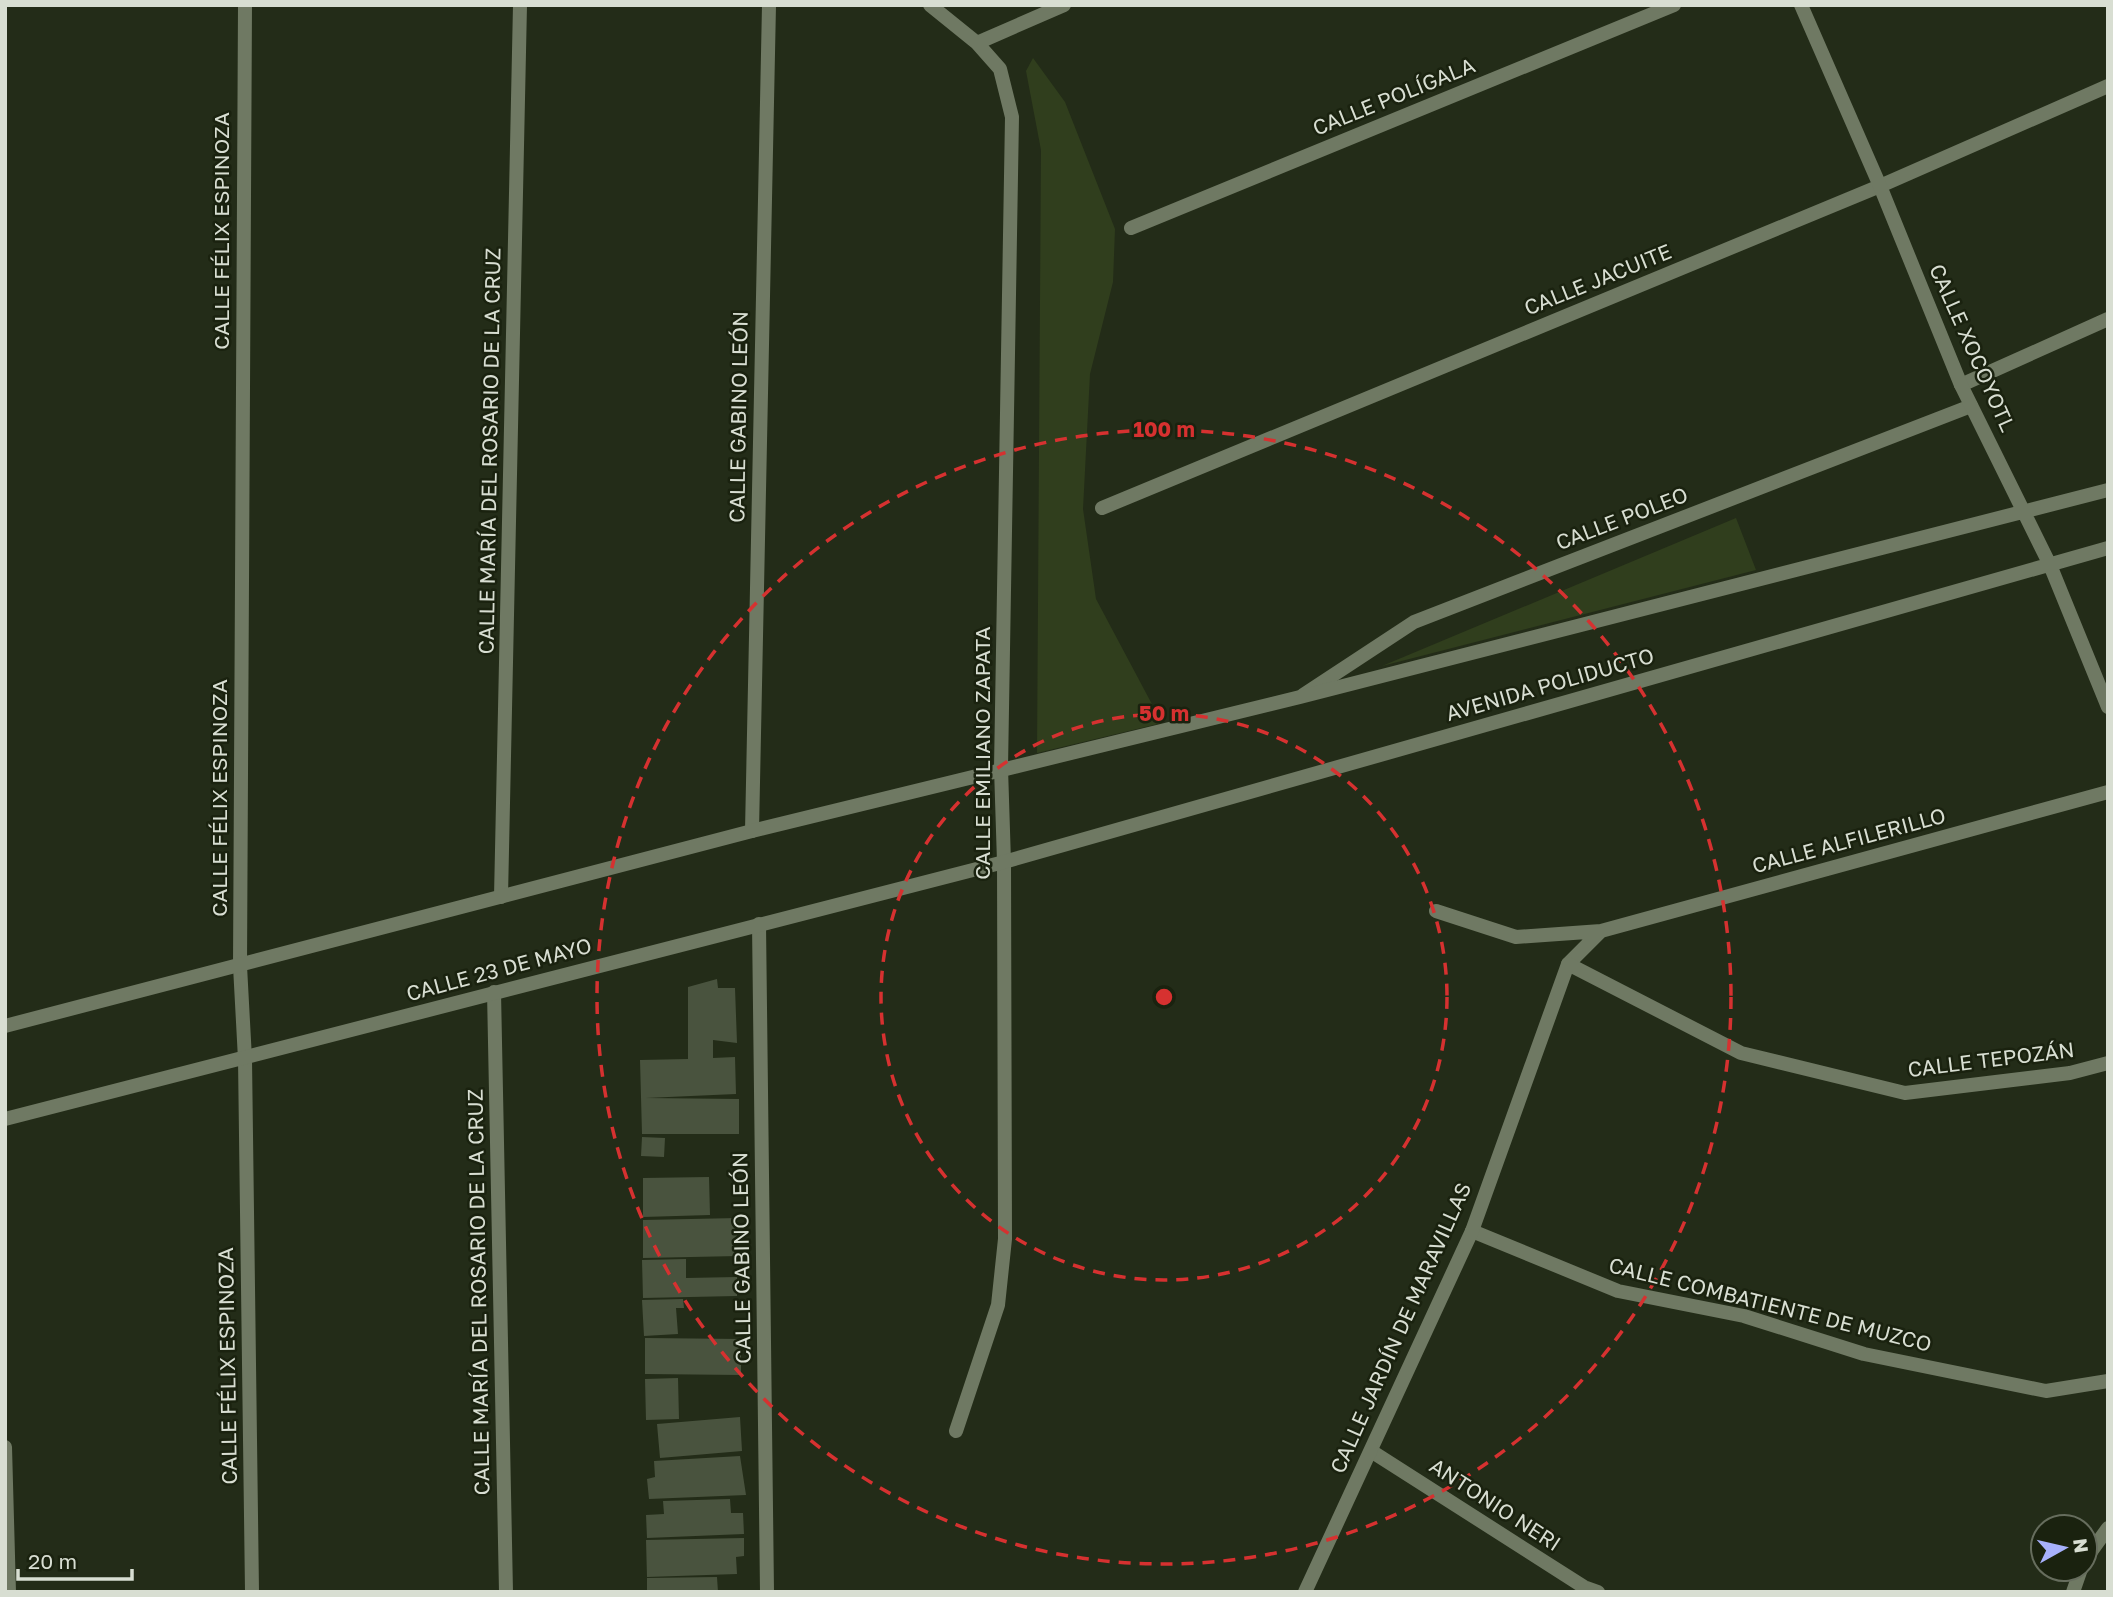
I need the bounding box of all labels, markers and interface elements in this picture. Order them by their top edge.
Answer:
street label: CALLE POLÍGALA [1309,52,1479,141]
street label: CALLE FÉLIX ESPINOZA [208,112,234,350]
street label: CALLE JACUITE [1520,238,1675,320]
street label: CALLE MARÍA DEL ROSARIO DE LA CRUZ [472,247,506,655]
street label: CALLE XOCOYOTL [1924,260,2022,436]
street label: CALLE GABINO LEÓN [723,311,753,523]
text: 100 m [1133,416,1195,442]
street label: CALLE POLEO [1552,481,1691,555]
street label: CALLE EMILIANO ZAPATA [969,626,995,880]
street label: AVENIDA POLIDUCTO [1443,642,1657,726]
street label: CALLE FÉLIX ESPINOZA [206,679,232,917]
text: 50 m [1139,700,1189,726]
street label: CALLE ALFILERILLO [1749,802,1948,878]
street label: CALLE 23 DE MAYO [403,932,594,1006]
centre of rings [1152,985,1176,1009]
street label: CALLE TEPOZÁN [1906,1036,2076,1082]
street label: CALLE MARÍA DEL ROSARIO DE LA CRUZ [461,1088,495,1496]
street label: CALLE GABINO LEÓN [726,1152,756,1364]
street label: CALLE JARDÍN DE MARAVILLAS [1324,1178,1476,1477]
street label: CALLE FÉLIX ESPINOZA [212,1247,242,1485]
street label: CALLE COMBATIENTE DE MUZCO [1606,1251,1934,1357]
street label: ANTONIO NERI [1425,1452,1566,1556]
north arrow [2029,1513,2099,1583]
text: N [2069,1537,2094,1554]
scale bar [18,1538,131,1582]
text: 20 m [28,1548,77,1574]

